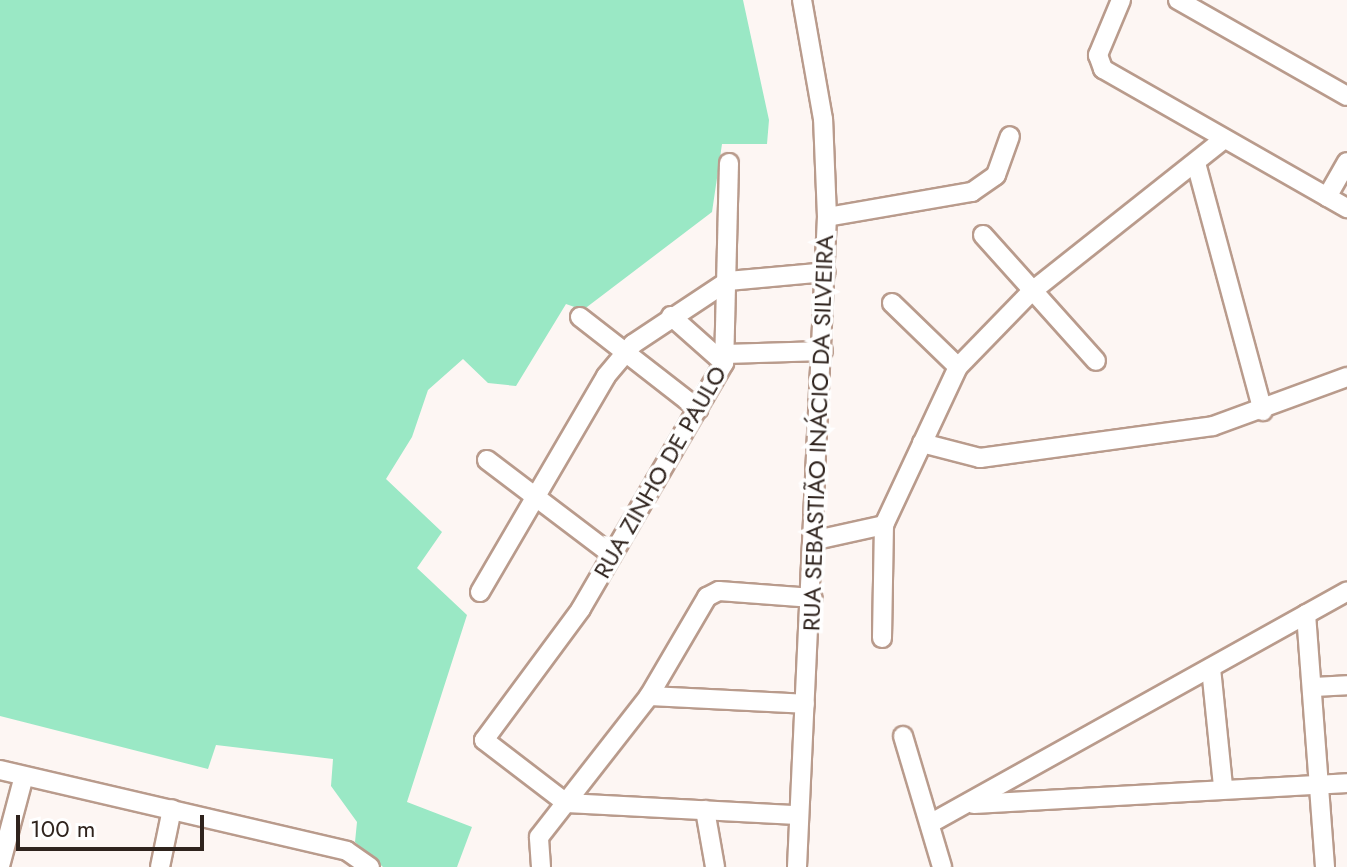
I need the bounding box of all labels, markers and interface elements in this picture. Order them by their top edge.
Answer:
street label: RUA SEBASTIÃO INÁCIO DA SILVEIRA [797,234,839,632]
street label: RUA ZINHO DE PAULO [587,361,733,583]
scale bar [20,799,208,849]
text: 100 m [30,811,96,846]

